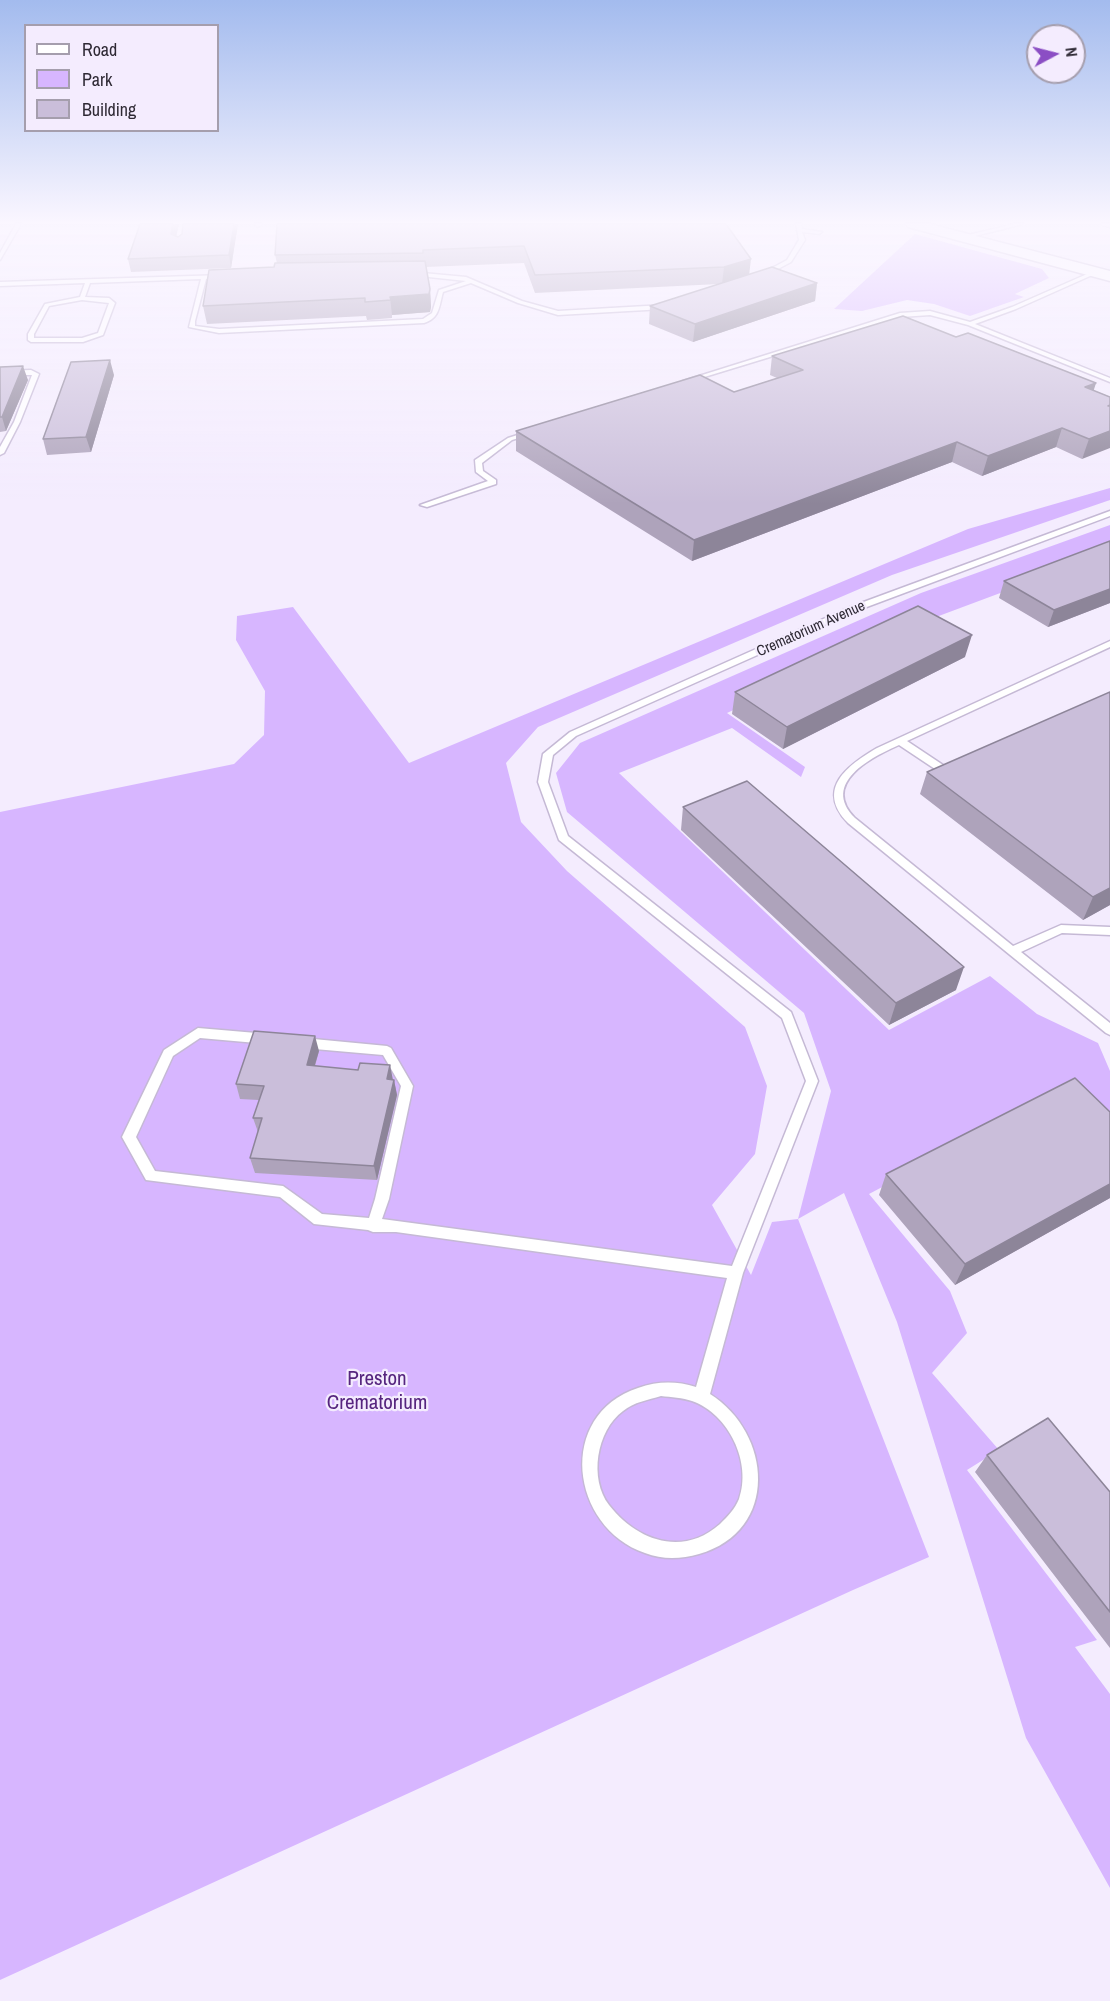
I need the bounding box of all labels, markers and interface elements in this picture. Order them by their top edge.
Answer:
legend [24,24,219,132]
north arrow [1026,24,1086,84]
text: Road [82,37,117,62]
text: N [1060,46,1083,58]
text: Park [82,67,112,92]
text: Building [82,97,136,122]
street label: Crematorium Avenue [754,597,868,661]
park label: Preston Crematorium [327,1366,427,1416]

